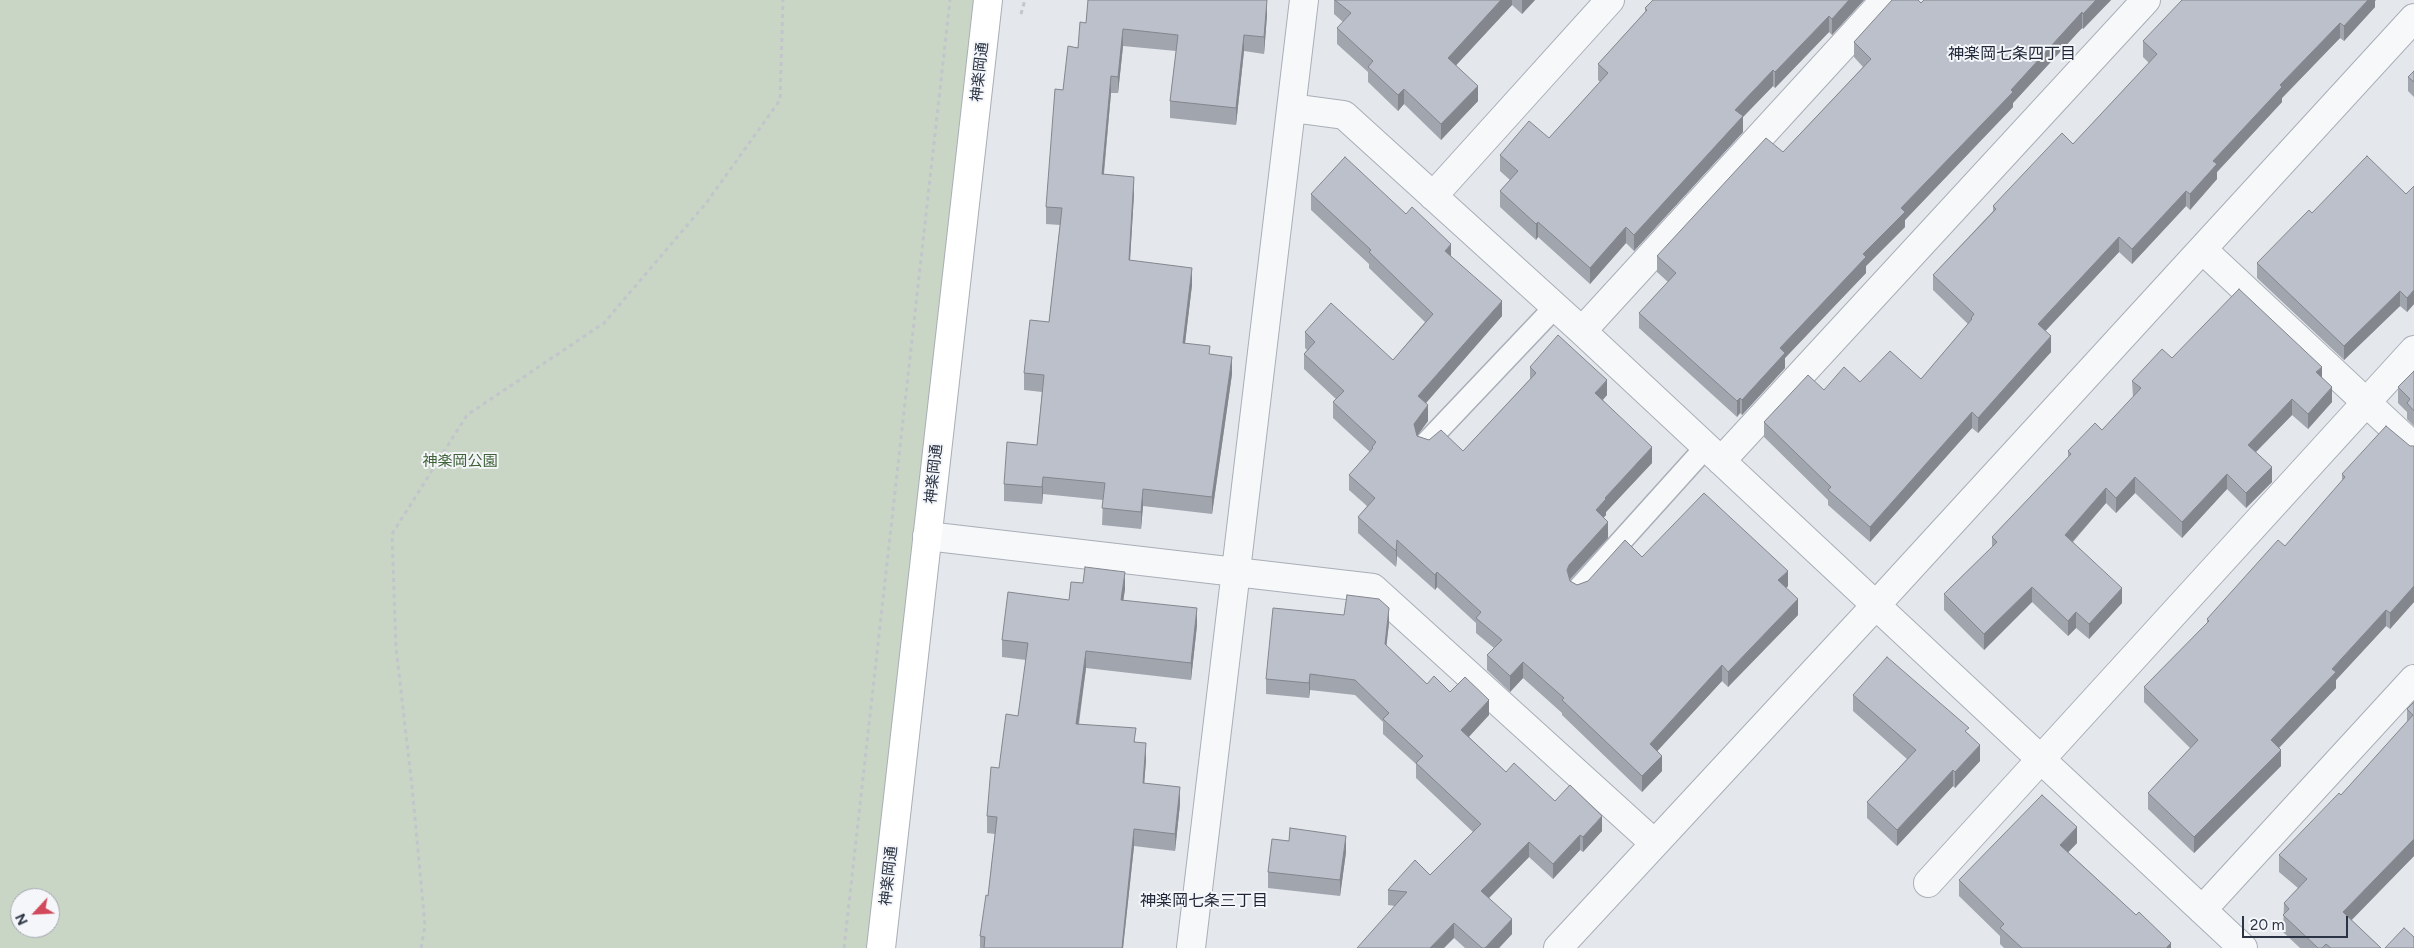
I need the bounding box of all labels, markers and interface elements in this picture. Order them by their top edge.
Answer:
street label: 神楽岡通 [968,41,992,103]
district label: 神楽岡七条四丁目 [1948,44,2076,64]
street label: 神楽岡通 [922,443,946,505]
park label: 神楽岡公園 [423,453,497,471]
street label: 神楽岡通 [877,845,901,907]
north arrow [10,888,60,938]
district label: 神楽岡七条三丁目 [1140,891,1268,911]
scale bar [2244,906,2350,938]
text: N [12,911,32,928]
text: 20 m [2250,916,2284,934]

